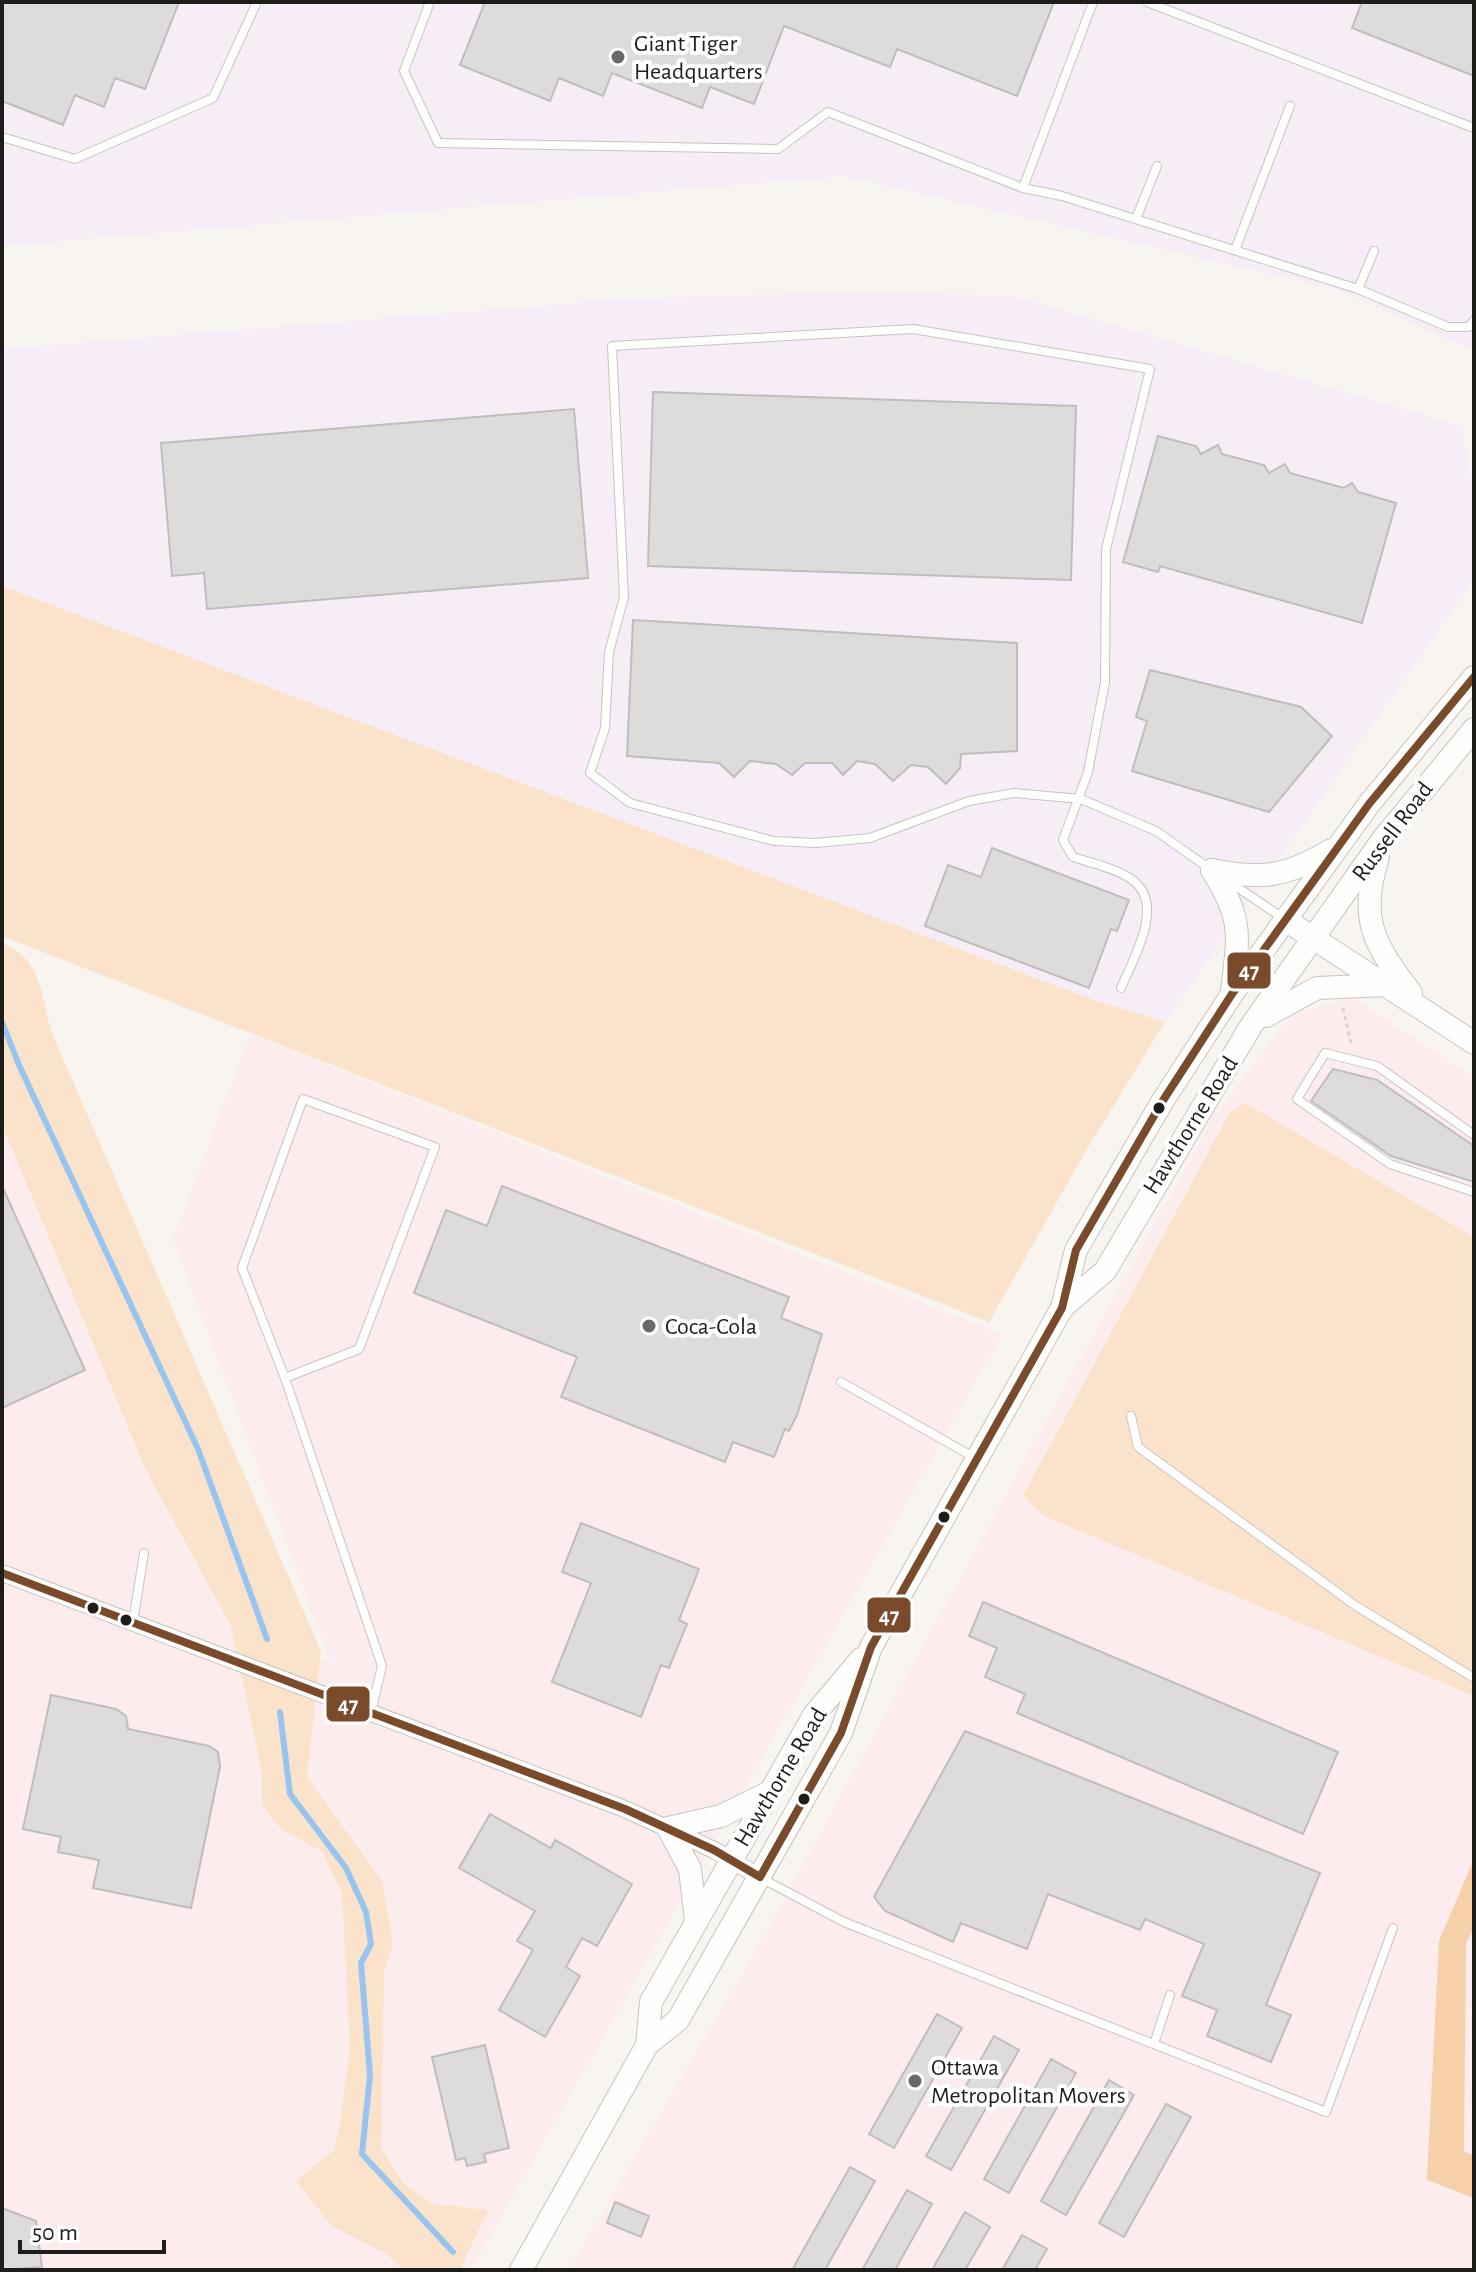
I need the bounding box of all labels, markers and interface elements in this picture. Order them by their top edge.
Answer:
place label: Giant Tiger Headquarters [634,32,763,84]
marker: Giant Tiger Headquarters [609,48,627,66]
street label: Russell Road [1348,777,1438,886]
line badge: 47 [1226,951,1272,990]
text: 47 [1239,960,1259,982]
street label: Hawthorne Road [1139,1052,1243,1199]
unlabelled marker [1151,1100,1167,1116]
place label: Coca-Cola [665,1315,757,1339]
marker: Coca-Cola [640,1317,658,1335]
unlabelled marker [936,1509,952,1525]
line badge: 47 [866,1596,912,1634]
unlabelled marker [85,1600,101,1616]
text: 47 [879,1605,899,1627]
unlabelled marker [118,1612,134,1628]
line badge: 47 [325,1685,371,1723]
text: 47 [338,1694,358,1716]
street label: Hawthorne Road [730,1704,832,1851]
unlabelled marker [796,1791,812,1807]
place label: Ottawa Metropolitan Movers [931,2056,1126,2108]
marker: Ottawa Metropolitan Movers [906,2072,924,2090]
scale bar [20,2204,164,2254]
text: 50 m [32,2221,78,2245]

